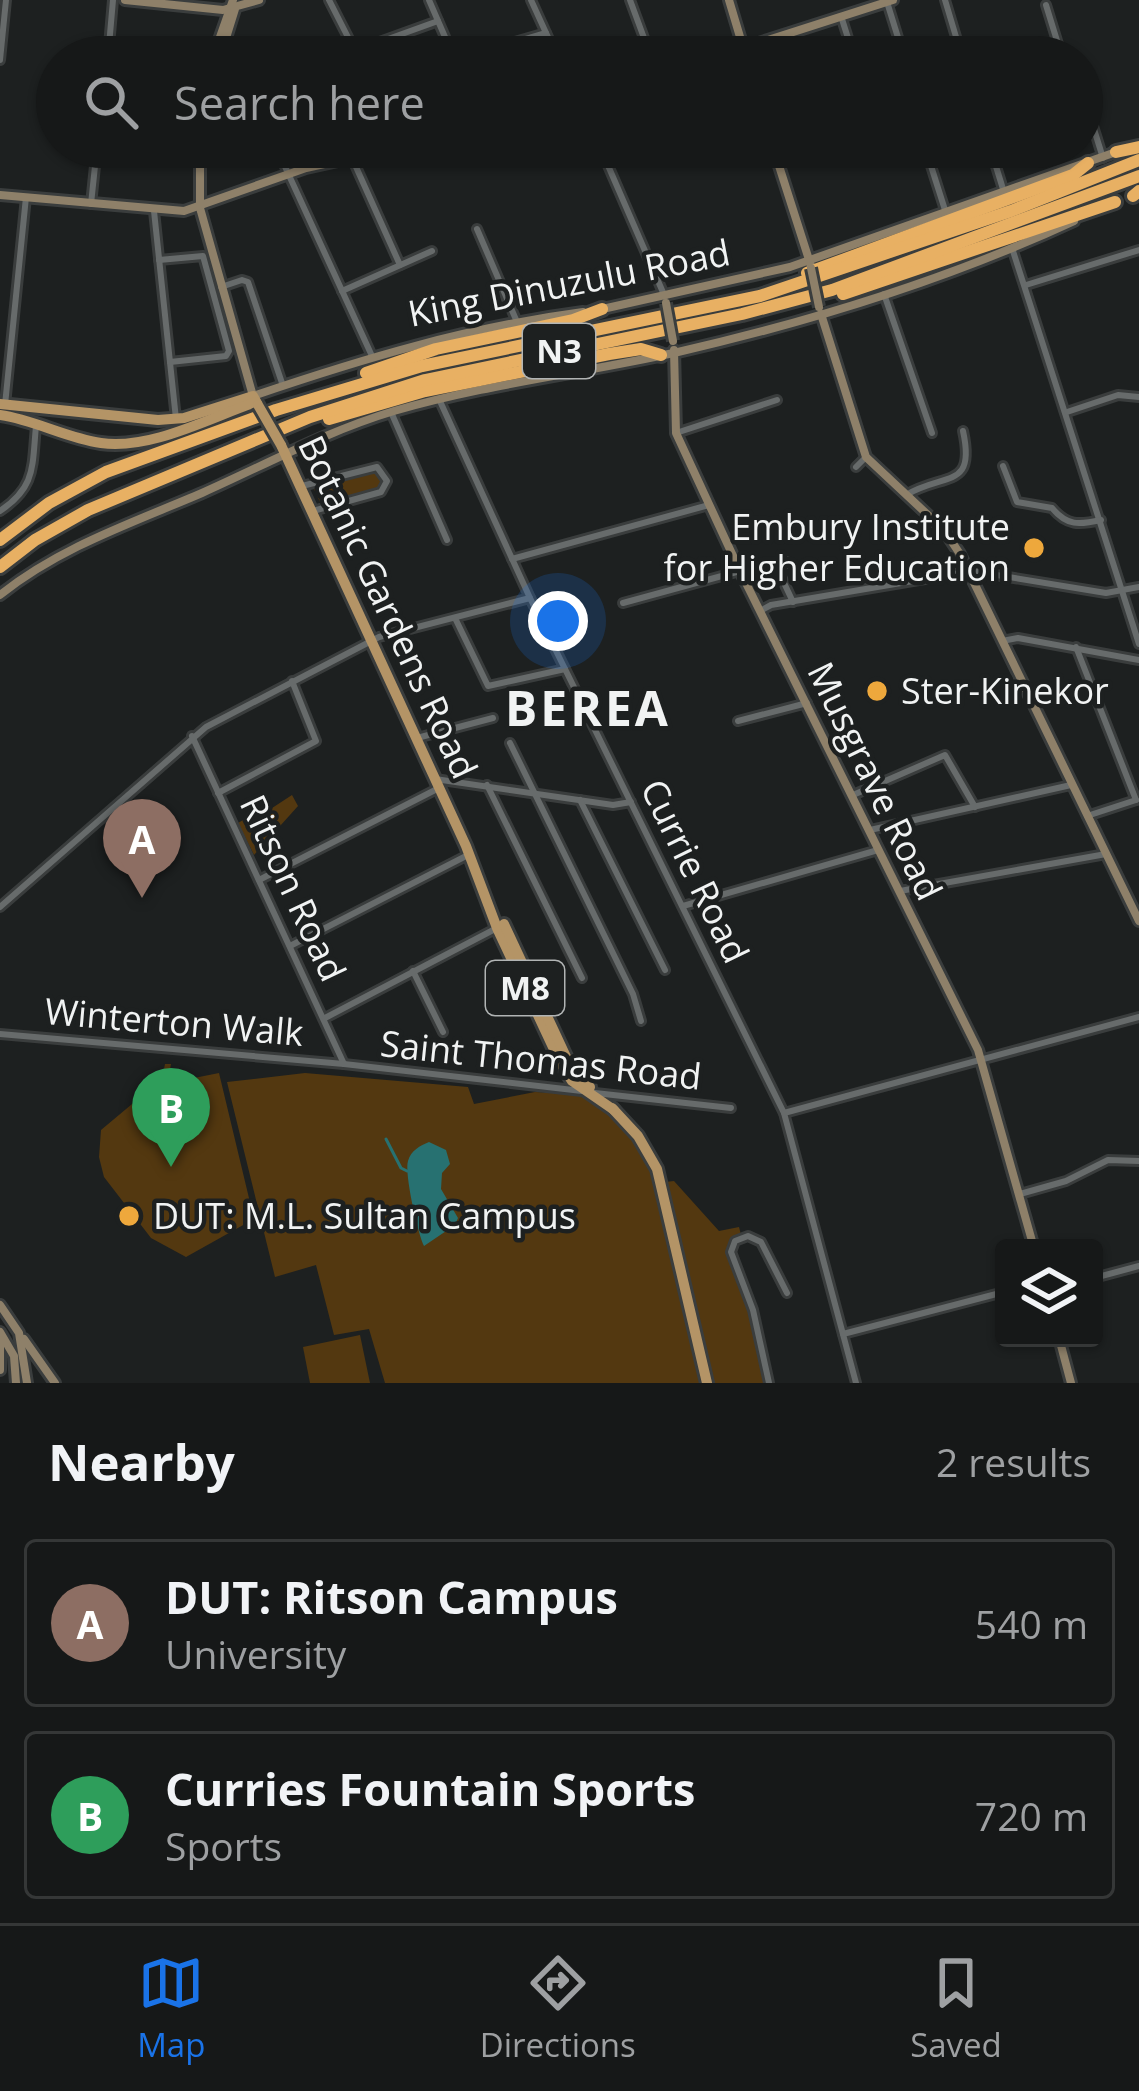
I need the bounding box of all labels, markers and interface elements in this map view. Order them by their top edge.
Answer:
search box [36,36,1103,168]
icon: search [78,69,144,135]
text: Search here [174,72,425,133]
street label: King Dinuzulu Road [404,227,734,338]
road number: N3 [523,324,595,378]
street label: Botanic Gardens Road [287,427,490,786]
place label: Embury Institute for Higher Education [664,502,1010,592]
marker: Embury Institute for Higher Education [1021,535,1047,561]
your location [528,591,588,651]
street label: Musgrave Road [797,653,954,908]
place label: Ster-Kinekor [901,666,1109,715]
district label: BEREA [505,675,671,740]
marker: Ster-Kinekor [864,678,890,704]
street label: Currie Road [630,771,761,971]
street label: Ritson Road [229,787,358,989]
pin: A [103,799,181,898]
road number: M8 [486,961,564,1015]
street label: Winterton Walk [43,986,305,1057]
street label: Saint Thomas Road [378,1018,704,1101]
pin: B [132,1068,210,1167]
place label: DUT: M.L. Sultan Campus [153,1191,576,1240]
marker: DUT: M.L. Sultan Campus [116,1203,142,1229]
map controls [995,1239,1103,1347]
button: layers [995,1239,1103,1347]
text: Nearby [48,1426,235,1496]
text: 2 results [936,1435,1091,1488]
text: DUT: Ritson Campus [165,1566,618,1627]
text: A [77,1597,103,1650]
text: 540 m [975,1597,1088,1650]
text: University [165,1627,346,1680]
text: Curries Fountain Sports [165,1758,695,1819]
text: B [77,1789,103,1842]
text: 720 m [975,1789,1088,1842]
text: Sports [165,1819,282,1872]
tab: Map [137,1950,205,2067]
tab: Directions [480,1950,636,2067]
tab: Saved [910,1950,1002,2067]

